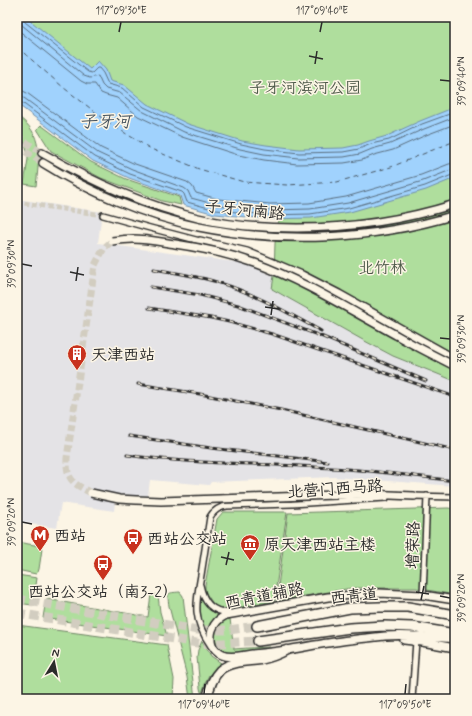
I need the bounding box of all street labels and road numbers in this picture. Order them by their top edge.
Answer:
street label: 子牙河南路 [204,196,286,225]
street label: 北营门西马路 [286,476,384,503]
street label: 增荣路 [402,521,425,569]
street label: 西青道辅路 [223,579,306,614]
street label: 西青道 [329,584,379,609]

